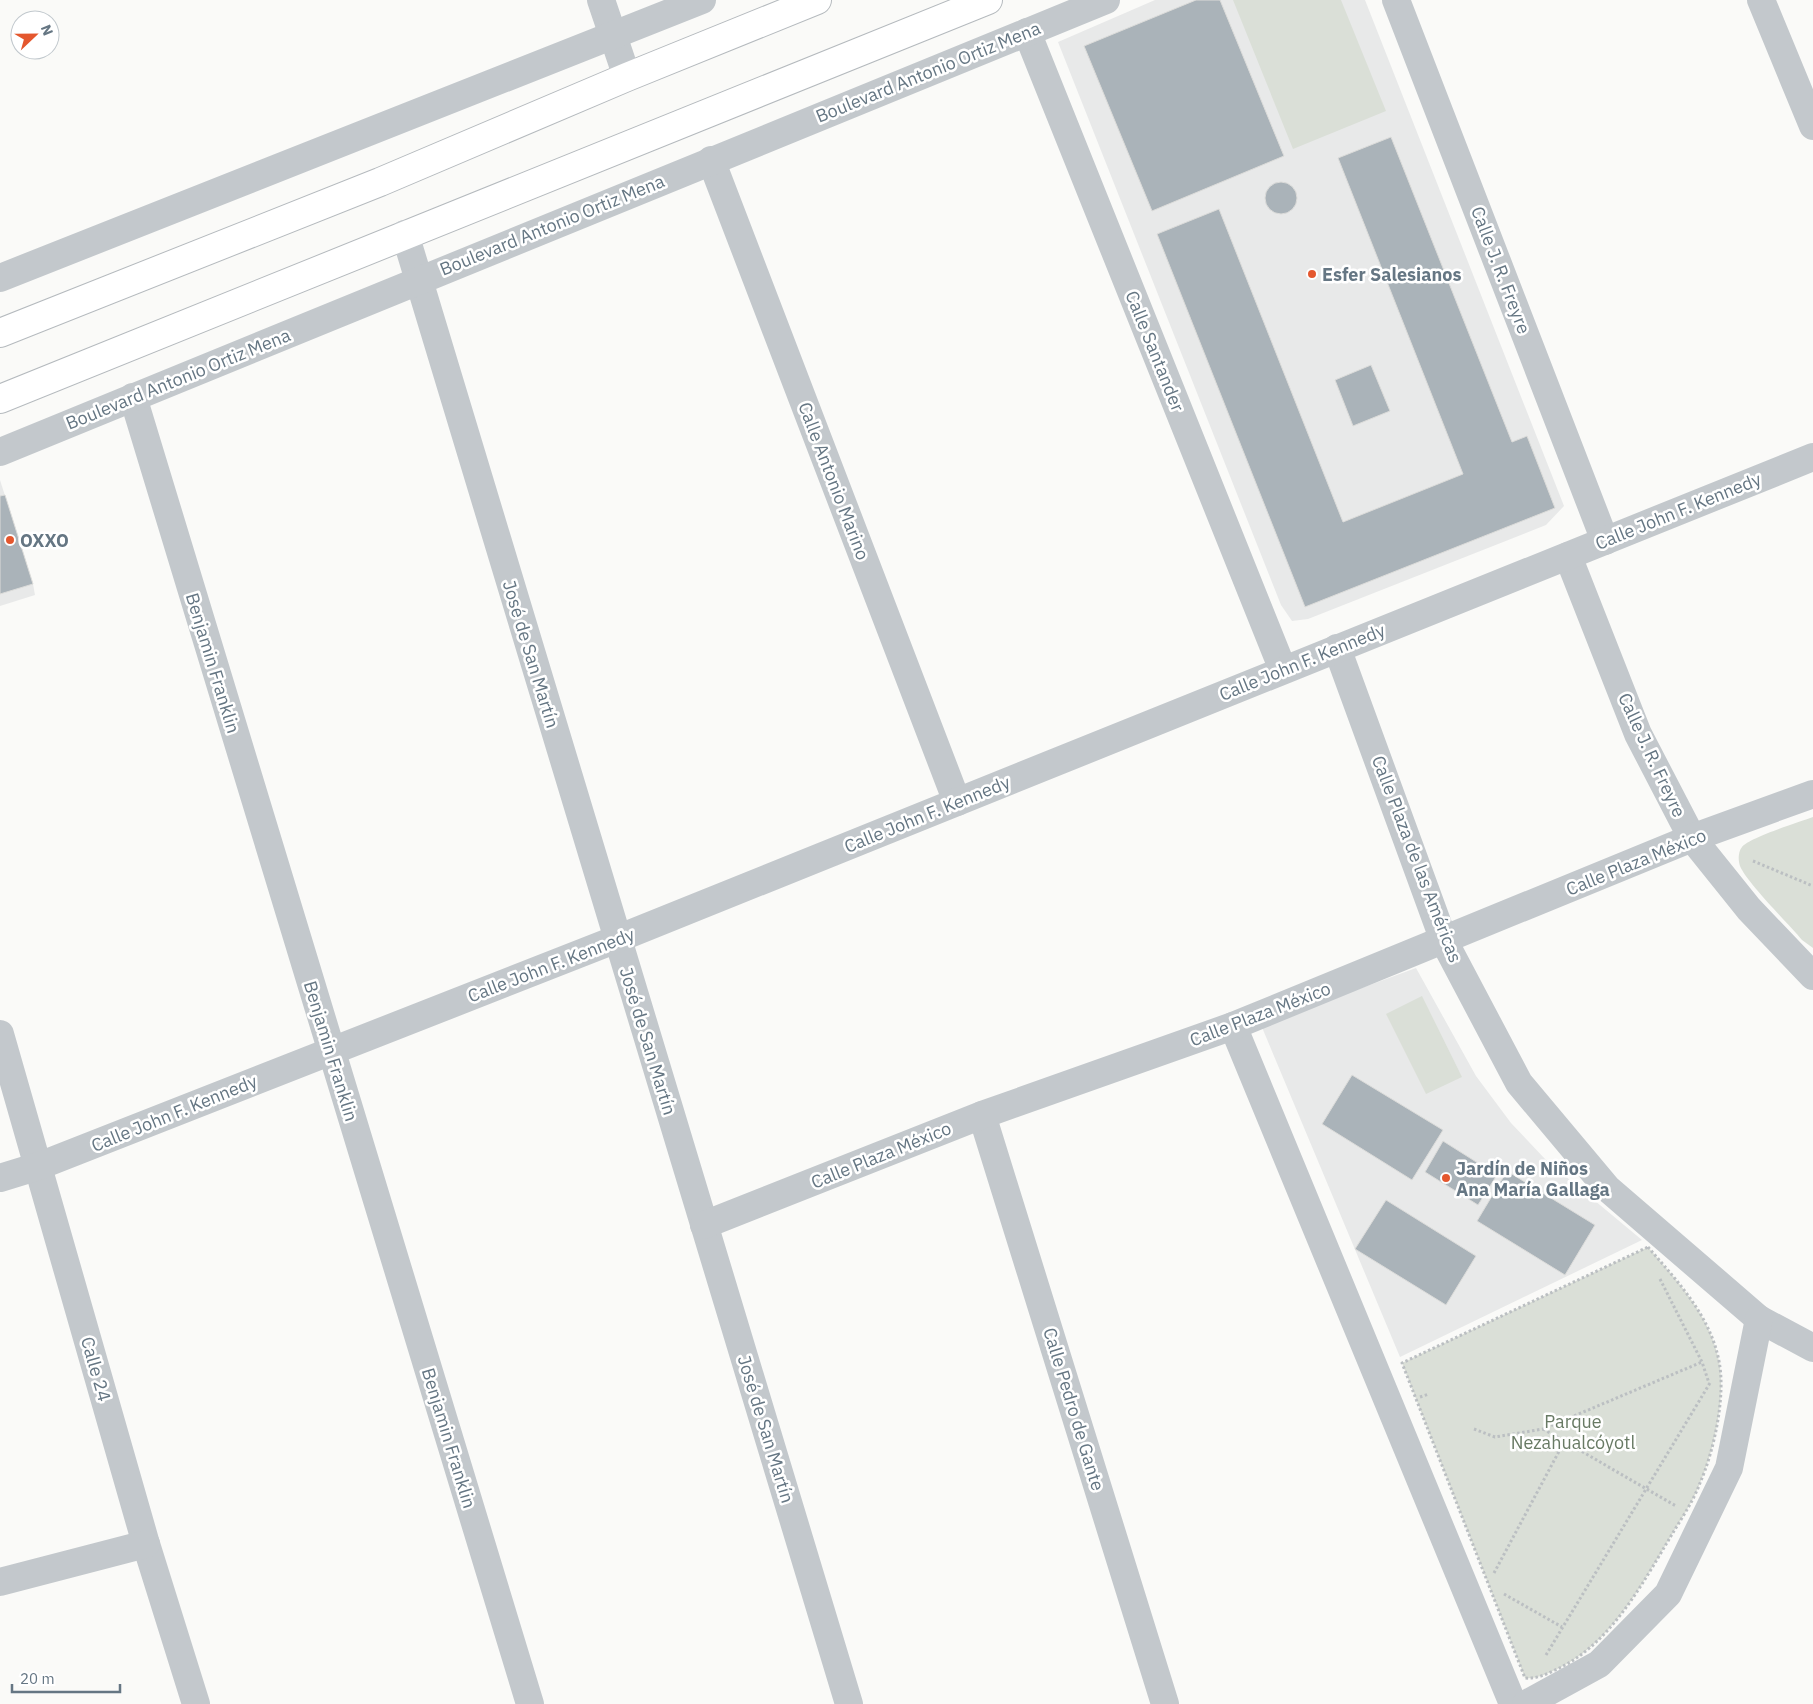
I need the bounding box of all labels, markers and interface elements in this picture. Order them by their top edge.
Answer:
north arrow [10,10,60,60]
street label: Boulevard Antonio Ortiz Mena [812,16,1044,128]
text: N [37,22,57,38]
street label: Boulevard Antonio Ortiz Mena [436,169,668,281]
street label: Calle J. R. Freyre [1466,203,1536,337]
place label: Esfer Salesianos [1322,263,1461,286]
marker: Esfer Salesianos [1306,268,1318,280]
street label: Calle Santander [1120,287,1190,415]
street label: Boulevard Antonio Ortiz Mena [62,323,294,435]
street label: Calle Antonio Marino [793,399,875,563]
street label: Calle John F. Kennedy [1592,467,1764,555]
place label: OXXO [20,529,69,552]
marker: OXXO [4,534,16,546]
street label: José de San Martín [498,577,564,731]
street label: Benjamin Franklin [181,590,245,736]
street label: Calle John F. Kennedy [1216,618,1388,706]
street label: Calle J. R. Freyre [1613,689,1691,821]
street label: Calle Plaza de las Américas [1367,752,1467,966]
street label: Calle John F. Kennedy [841,770,1013,858]
street label: Calle Plaza México [1563,823,1709,901]
street label: Calle John F. Kennedy [464,923,638,1007]
street label: José de San Martín [615,964,681,1118]
street label: Calle Plaza México [1186,977,1334,1051]
street label: Benjamin Franklin [299,978,363,1124]
street label: Calle John F. Kennedy [88,1069,260,1157]
street label: Calle Plaza México [808,1116,954,1194]
place label: Jardín de Niños Ana María Gallaga [1456,1157,1610,1201]
marker: Jardín de Niños Ana María Gallaga [1440,1172,1452,1184]
street label: Calle Pedro de Gante [1038,1325,1110,1493]
street label: Calle 24 [76,1334,116,1404]
street label: José de San Martín [733,1352,799,1506]
street label: Benjamin Franklin [417,1365,481,1511]
park label: Parque Nezahualcóyotl [1511,1410,1635,1454]
scale bar [12,1662,120,1694]
text: 20 m [20,1669,55,1688]

